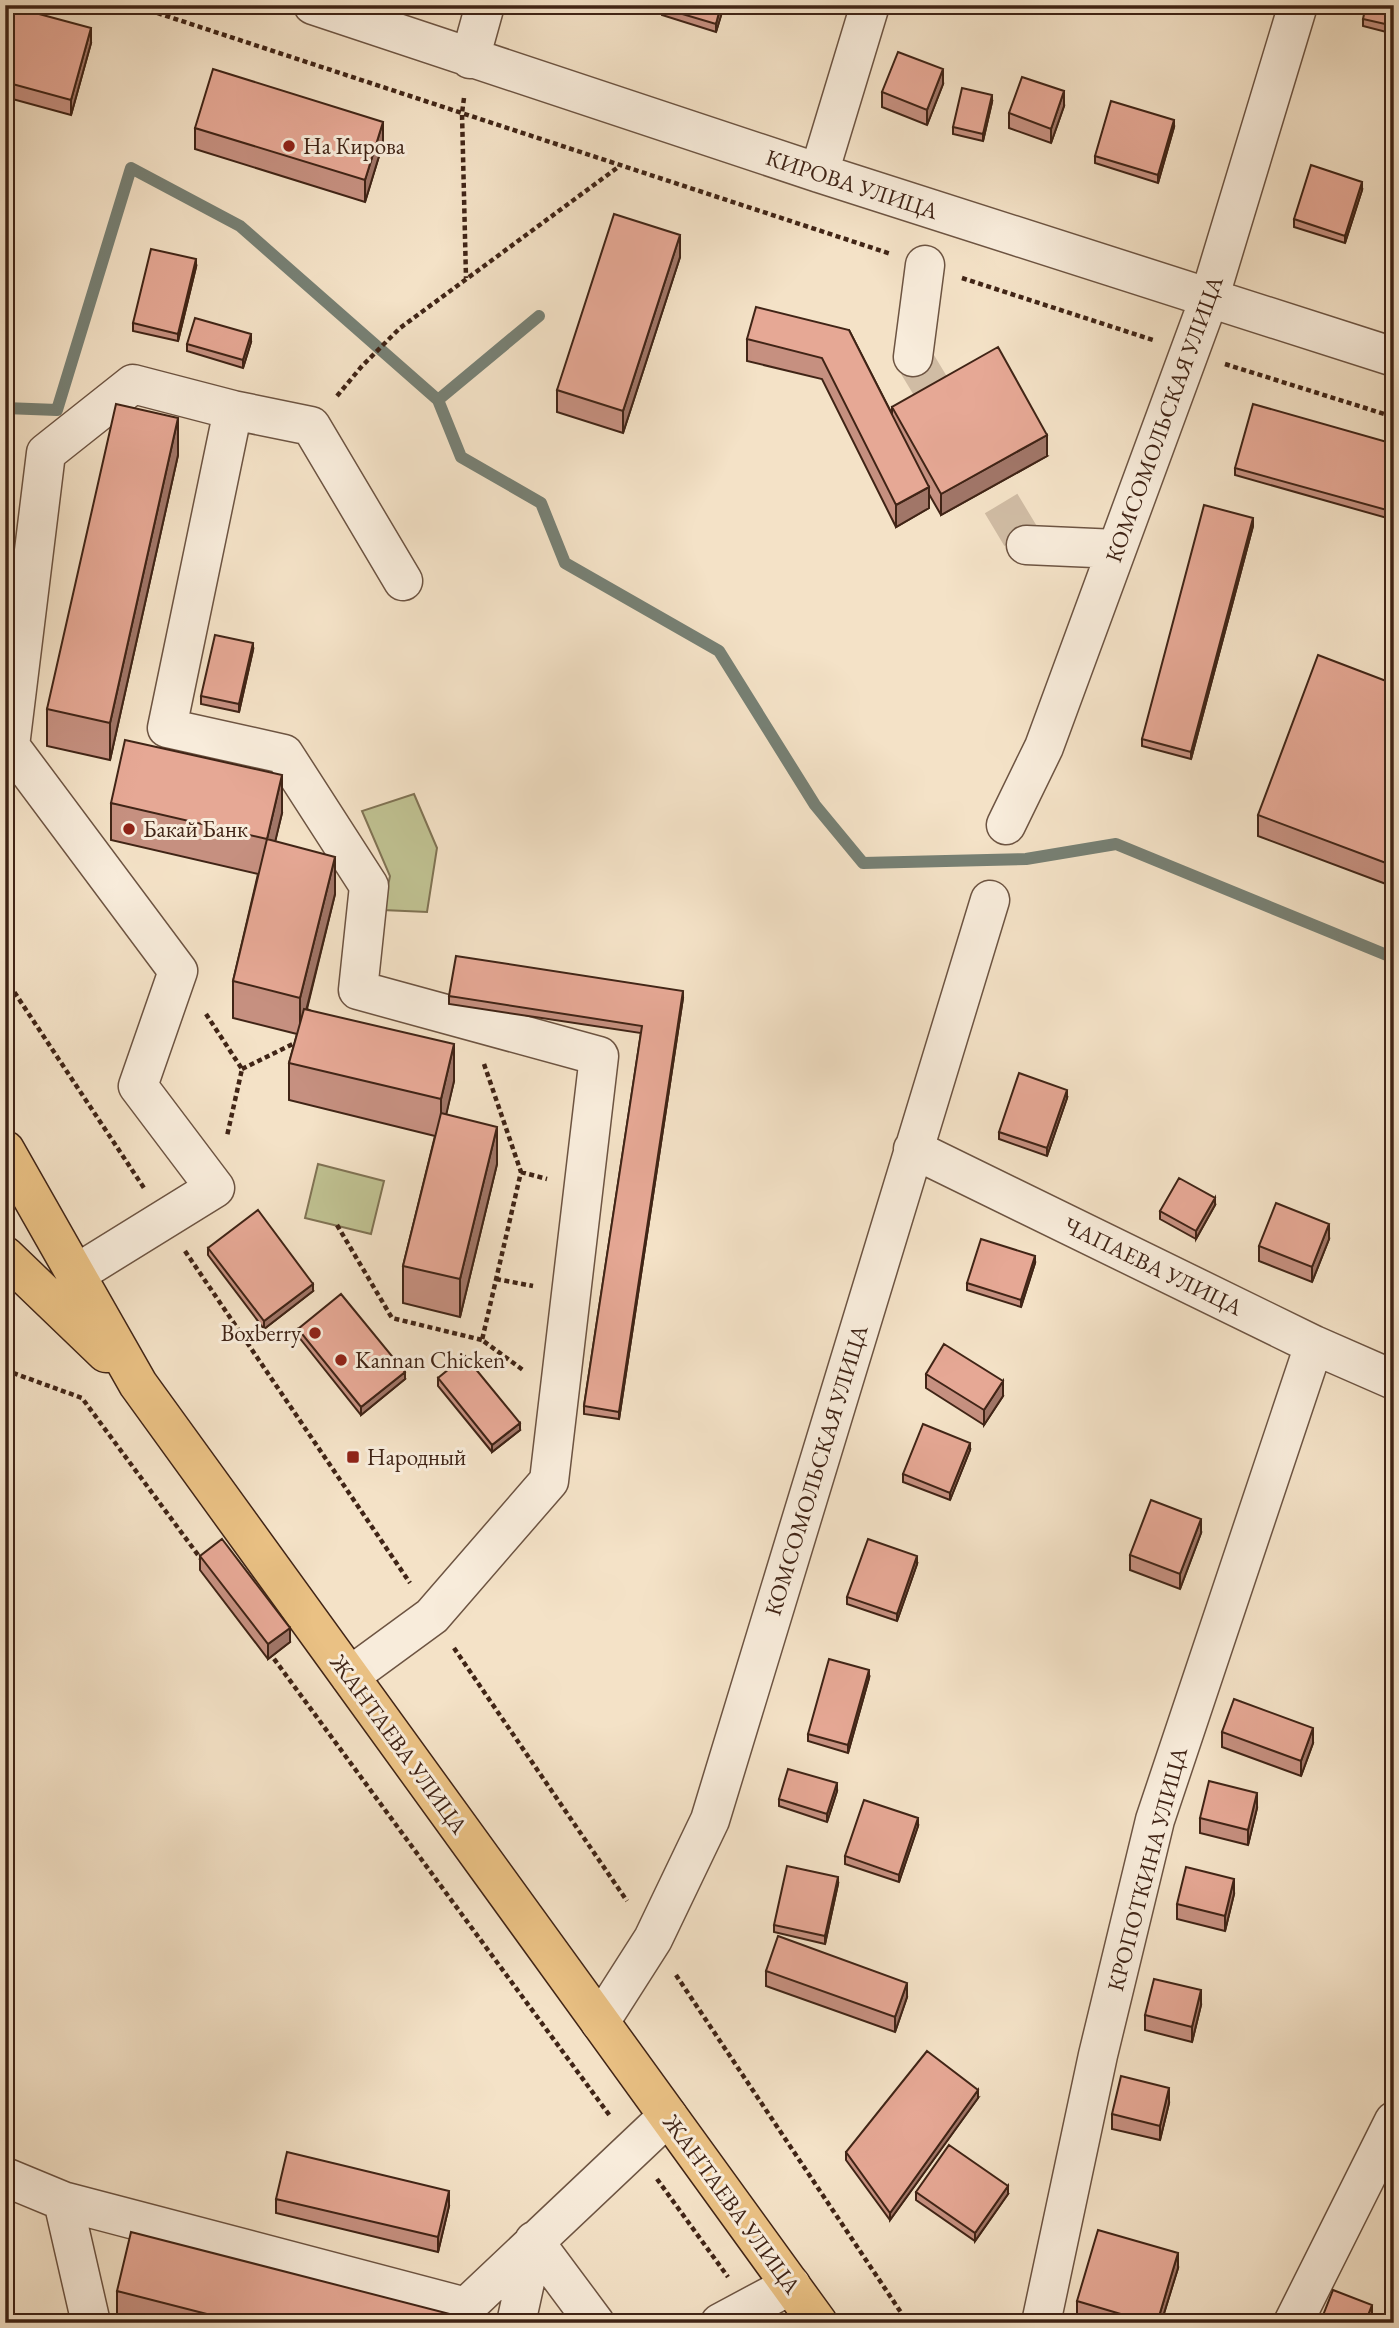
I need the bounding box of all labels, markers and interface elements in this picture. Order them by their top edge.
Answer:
place label: На Кирова [303,131,406,161]
marker: На Кирова [281,138,297,154]
street label: КИРОВА УЛИЦА [762,142,943,226]
street label: КОМСОМОЛЬСКАЯ УЛИЦА [1098,271,1230,566]
place label: Бакай Банк [143,814,248,844]
marker: Бакай Банк [121,821,137,837]
street label: ЧАПАЕВА УЛИЦА [1059,1210,1248,1323]
place label: Boxberry [221,1318,302,1348]
street label: КОМСОМОЛЬСКАЯ УЛИЦА [757,1320,875,1619]
marker: Boxberry [307,1325,323,1341]
place label: Kannan Chicken [355,1345,505,1375]
marker: Kannan Chicken [333,1352,349,1368]
place label: Народный [367,1442,466,1472]
marker: Народный [345,1449,361,1465]
street label: ЖАНТАЕВА УЛИЦА [323,1647,475,1841]
street label: КРОПОТКИНА УЛИЦА [1100,1743,1194,1994]
street label: ЖАНТАЕВА УЛИЦА [656,2107,808,2301]

